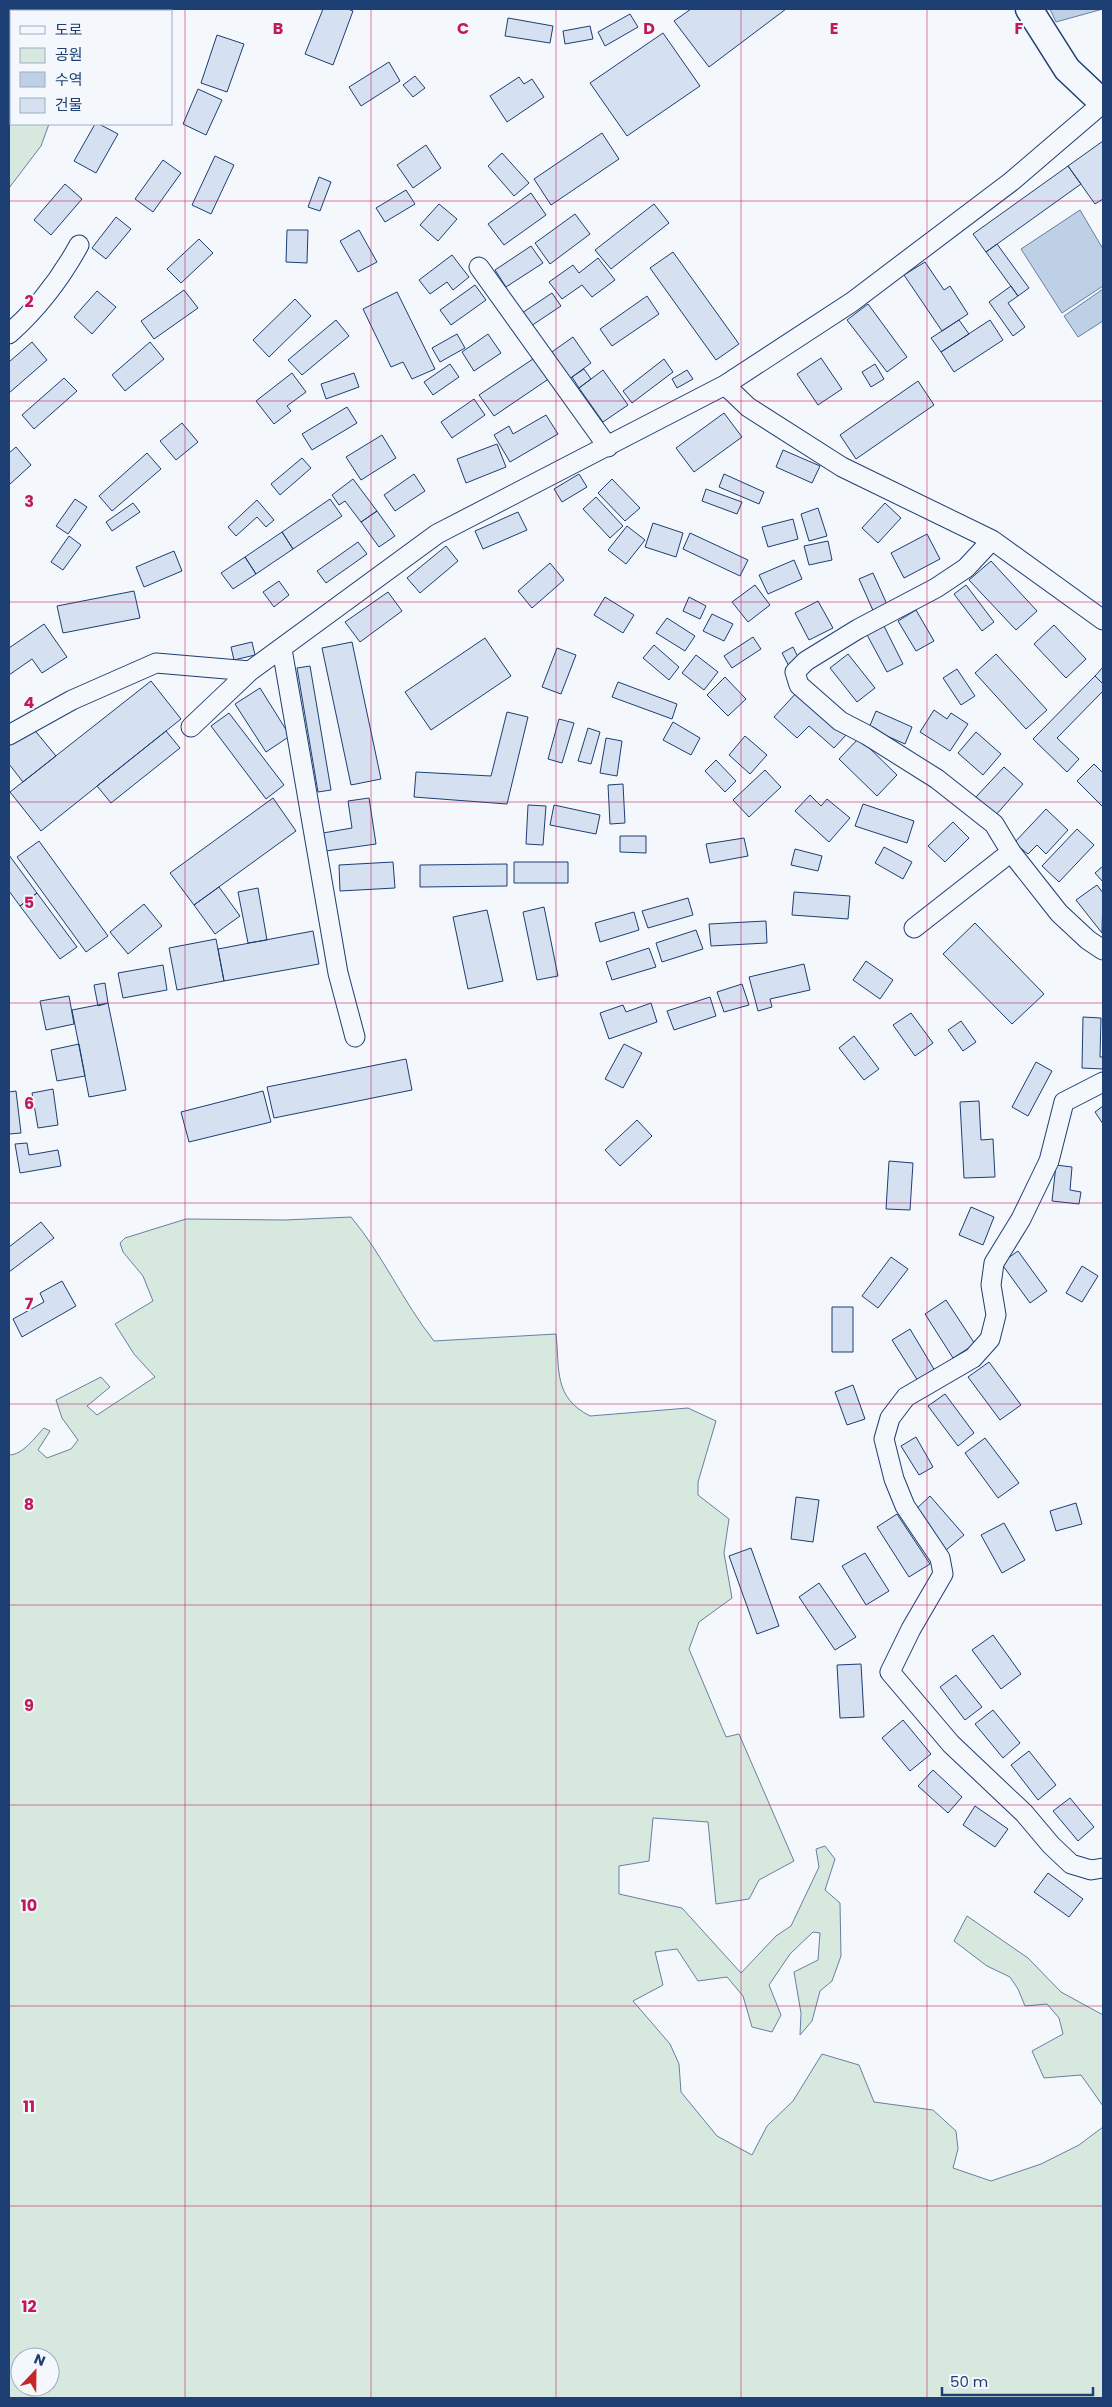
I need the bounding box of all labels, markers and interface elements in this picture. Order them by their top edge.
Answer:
legend [10,10,172,125]
text: B [273,17,283,40]
text: C [457,17,469,40]
text: D [643,17,655,40]
text: E [830,17,838,40]
text: F [1015,17,1024,40]
text: 도로 [55,19,83,40]
text: 공원 [55,44,83,65]
text: 수역 [55,69,83,90]
text: 건물 [55,94,83,115]
text: 2 [24,290,34,313]
text: 3 [24,490,34,513]
text: 4 [24,691,35,714]
text: 5 [24,891,34,914]
text: 6 [24,1092,34,1115]
text: 7 [25,1292,34,1315]
text: 8 [24,1493,34,1516]
text: 9 [24,1694,34,1717]
text: 10 [21,1894,37,1917]
text: 11 [23,2095,35,2118]
text: 12 [21,2295,37,2318]
north arrow [10,2347,60,2397]
text: N [31,2349,48,2371]
scale bar [942,2364,1093,2396]
text: 50 m [950,2371,988,2392]

